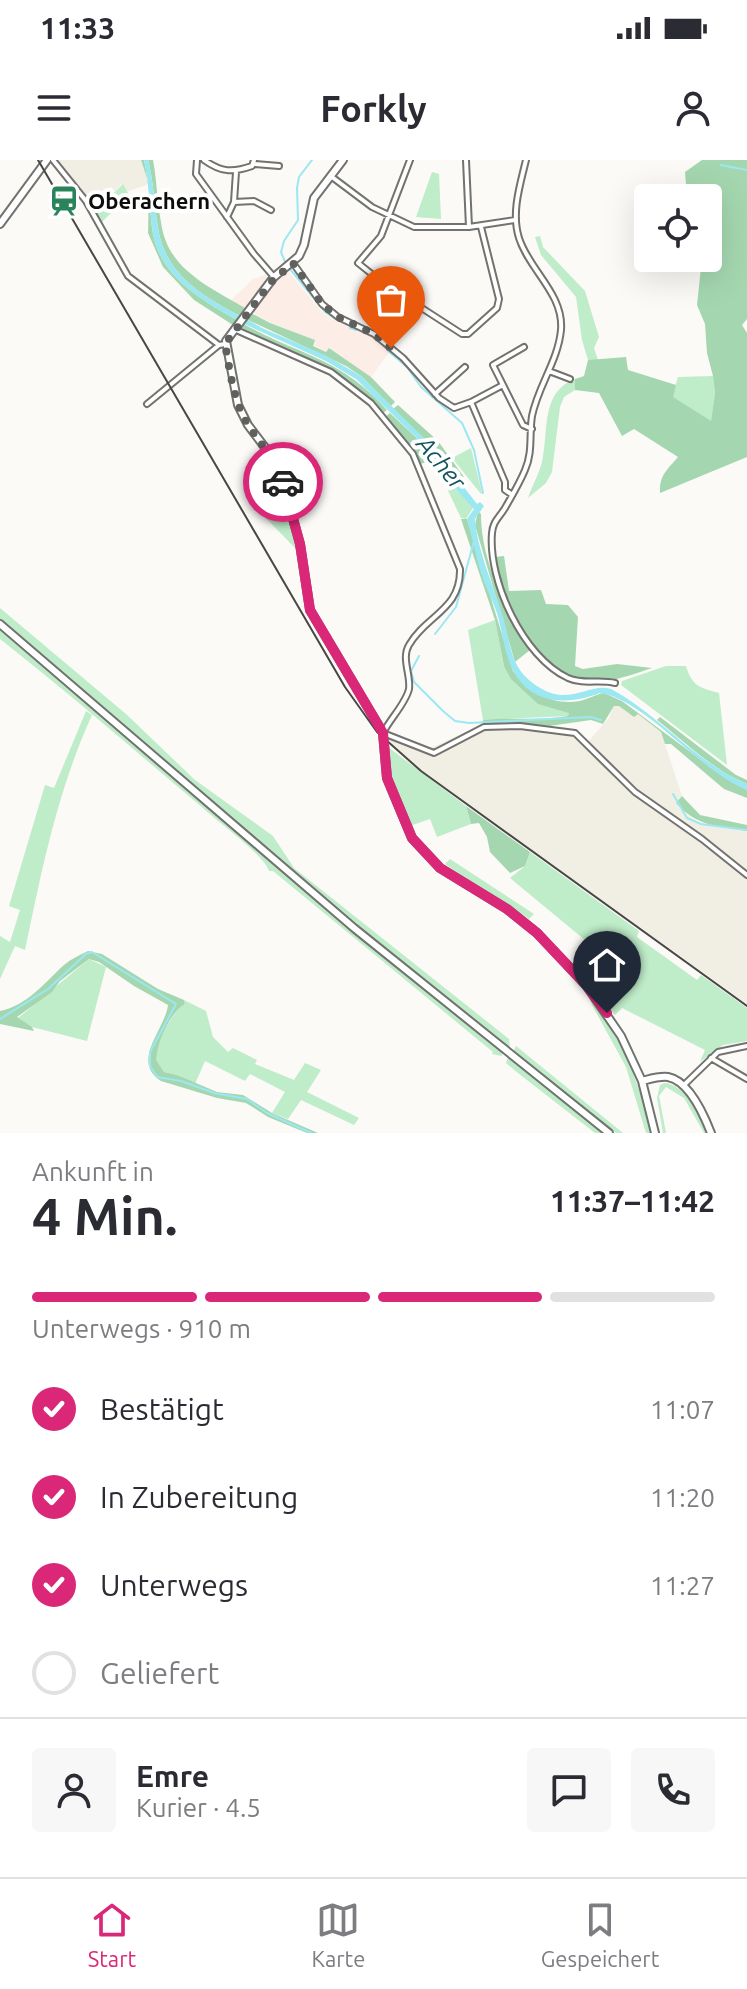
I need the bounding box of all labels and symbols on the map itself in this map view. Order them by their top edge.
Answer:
station icon: Oberachern [47,184,81,218]
place label: Oberachern [88,188,210,213]
pin [357,266,425,348]
water label: Acher [411,430,472,495]
courier [243,442,323,522]
pin [573,931,641,1013]

